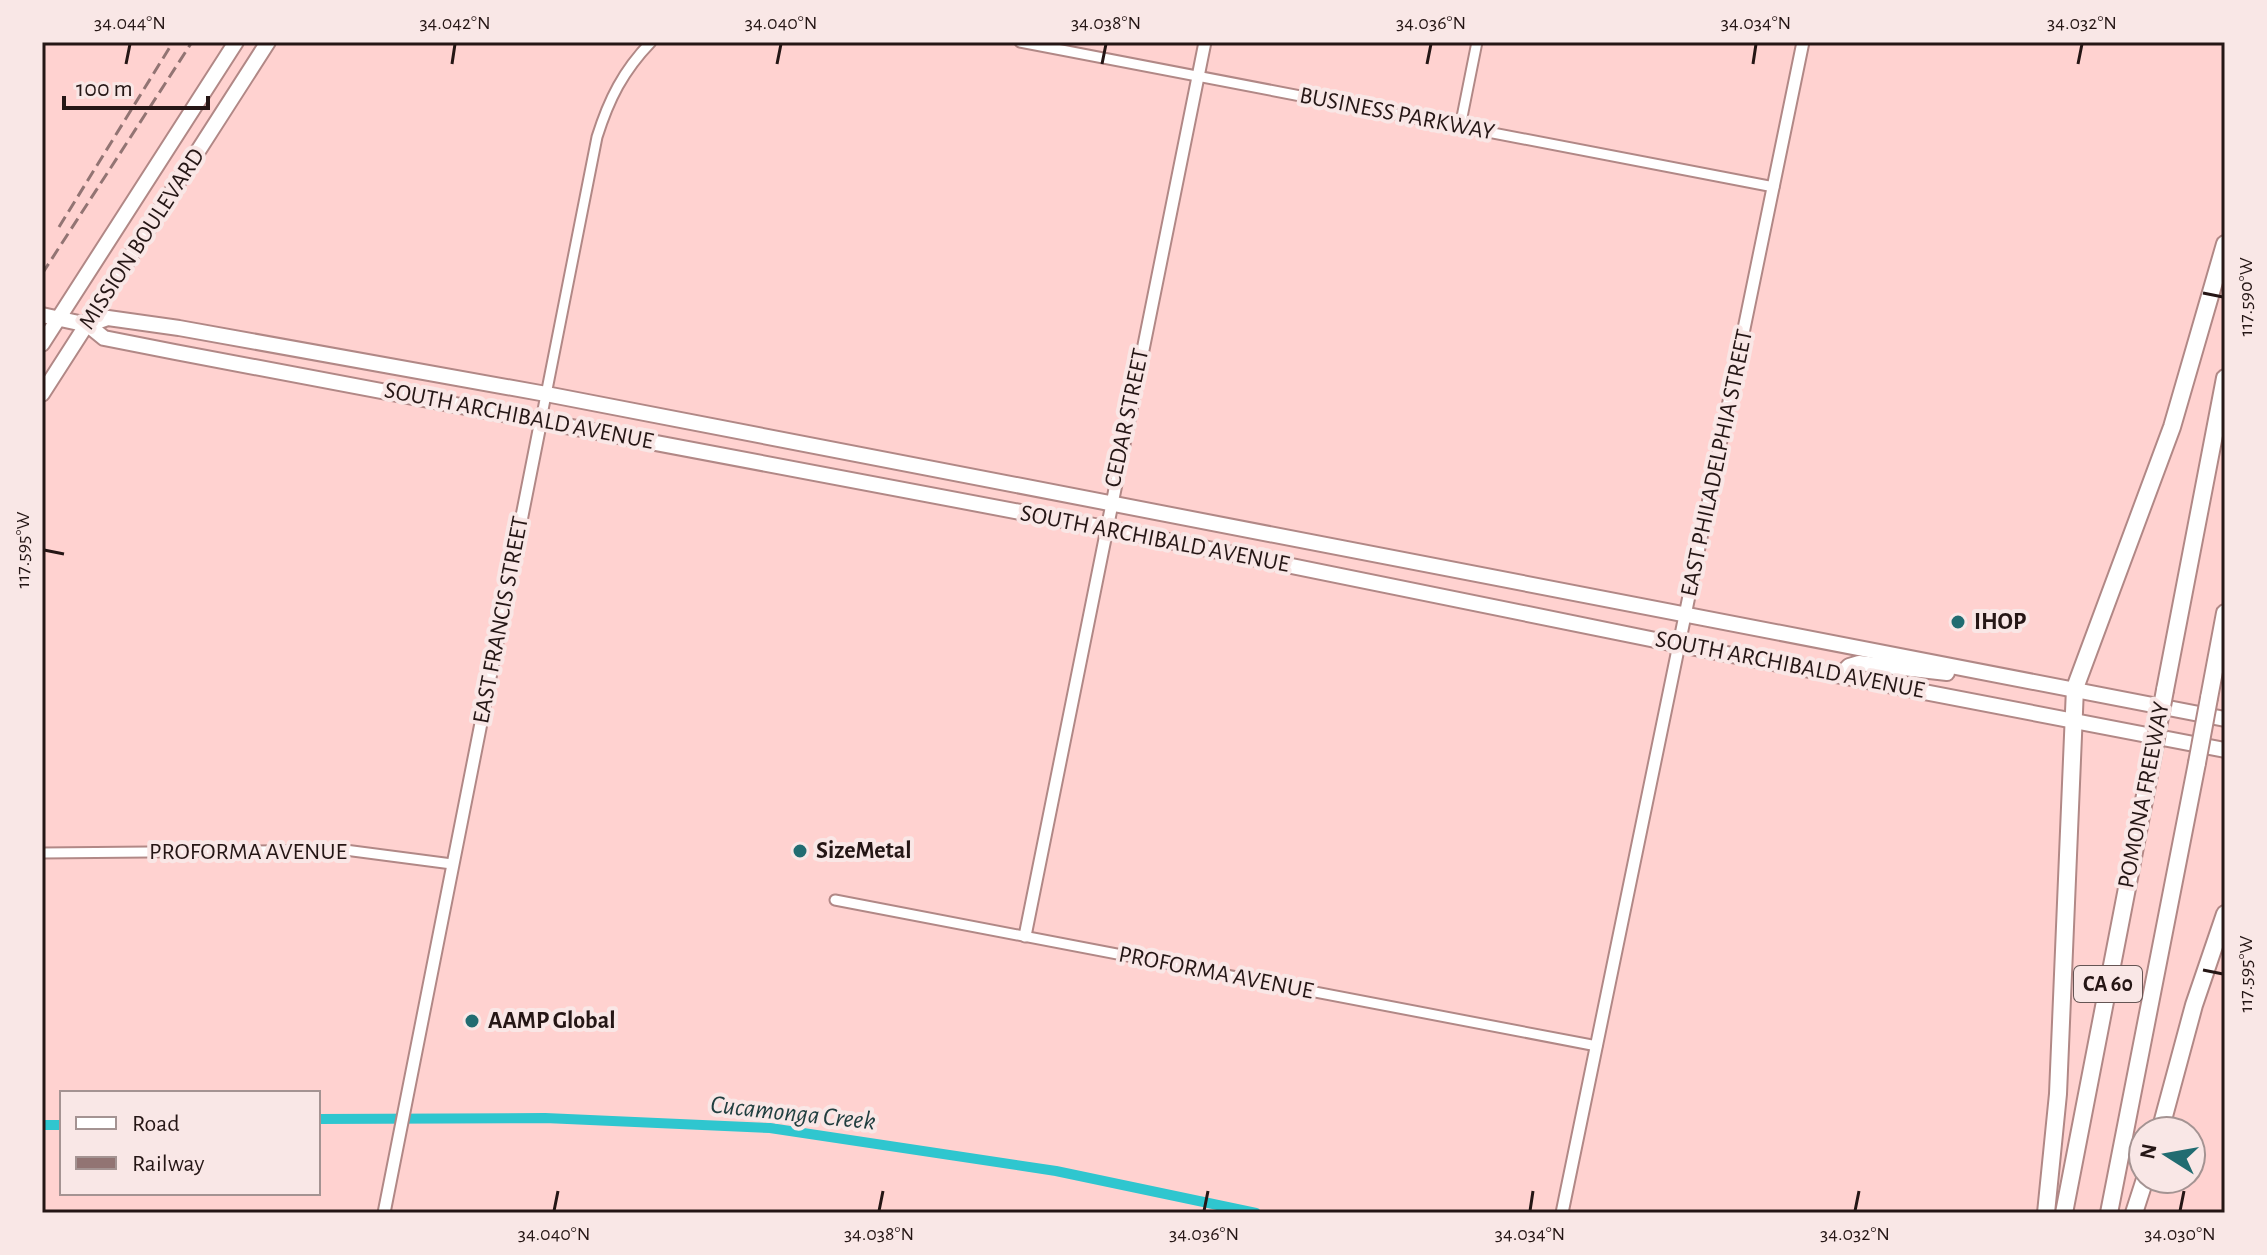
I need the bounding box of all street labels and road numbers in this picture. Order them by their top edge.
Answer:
street label: BUSINESS PARKWAY [1297,83,1497,145]
street label: MISSION BOULEVARD [75,144,209,334]
street label: EAST PHILADELPHIA STREET [1677,327,1757,599]
street label: CEDAR STREET [1101,346,1153,490]
street label: SOUTH ARCHIBALD AVENUE [382,378,656,454]
street label: SOUTH ARCHIBALD AVENUE [1018,501,1292,577]
street label: EAST FRANCIS STREET [469,514,533,726]
street label: SOUTH ARCHIBALD AVENUE [1653,627,1927,703]
street label: POMONA FREEWAY [2114,699,2174,890]
street label: PROFORMA AVENUE [149,840,347,864]
street label: PROFORMA AVENUE [1117,942,1316,1004]
road number: CA 60 [2074,966,2142,1002]

